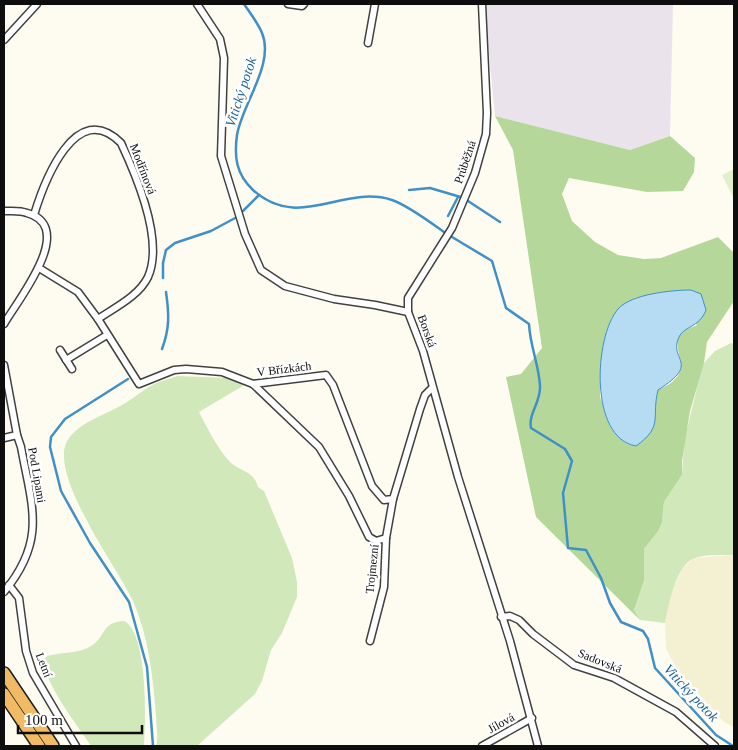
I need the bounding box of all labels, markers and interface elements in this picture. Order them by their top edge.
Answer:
water label: Vitický potok [223,54,260,129]
street label: Průběžná [451,138,479,185]
street label: Modřínová [127,142,159,197]
street label: Borská [415,313,440,350]
street label: V Břízkách [256,359,312,379]
street label: Pod Lipami [25,446,49,505]
street label: Trojmezní [362,543,382,594]
street label: Sadovská [576,646,625,676]
street label: Letní [33,651,55,680]
water label: Vitický potok [661,661,722,725]
scale bar [18,702,141,734]
street label: Jílová [485,710,518,736]
text: 100 m [25,712,63,728]

